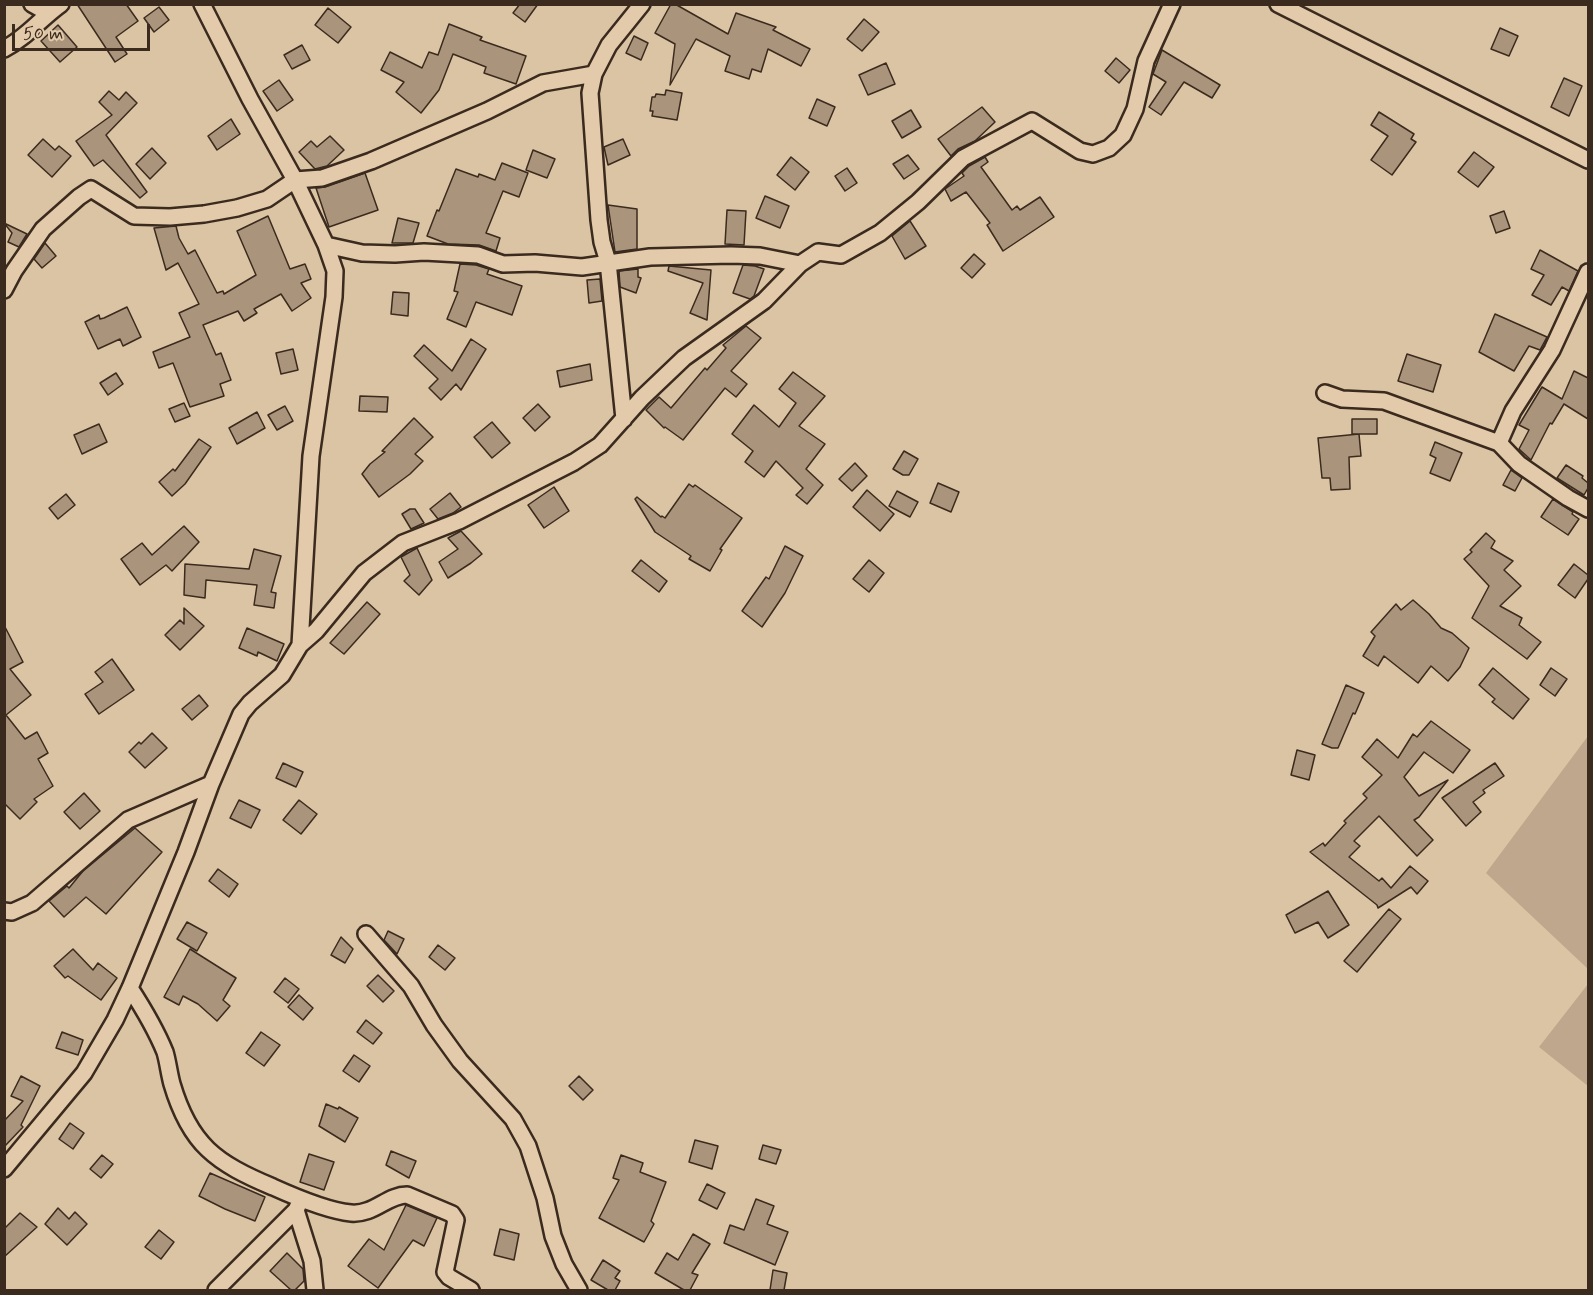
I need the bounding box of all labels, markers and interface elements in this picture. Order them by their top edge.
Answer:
scale bar [15,12,153,50]
text: 50 m [23,22,63,46]

